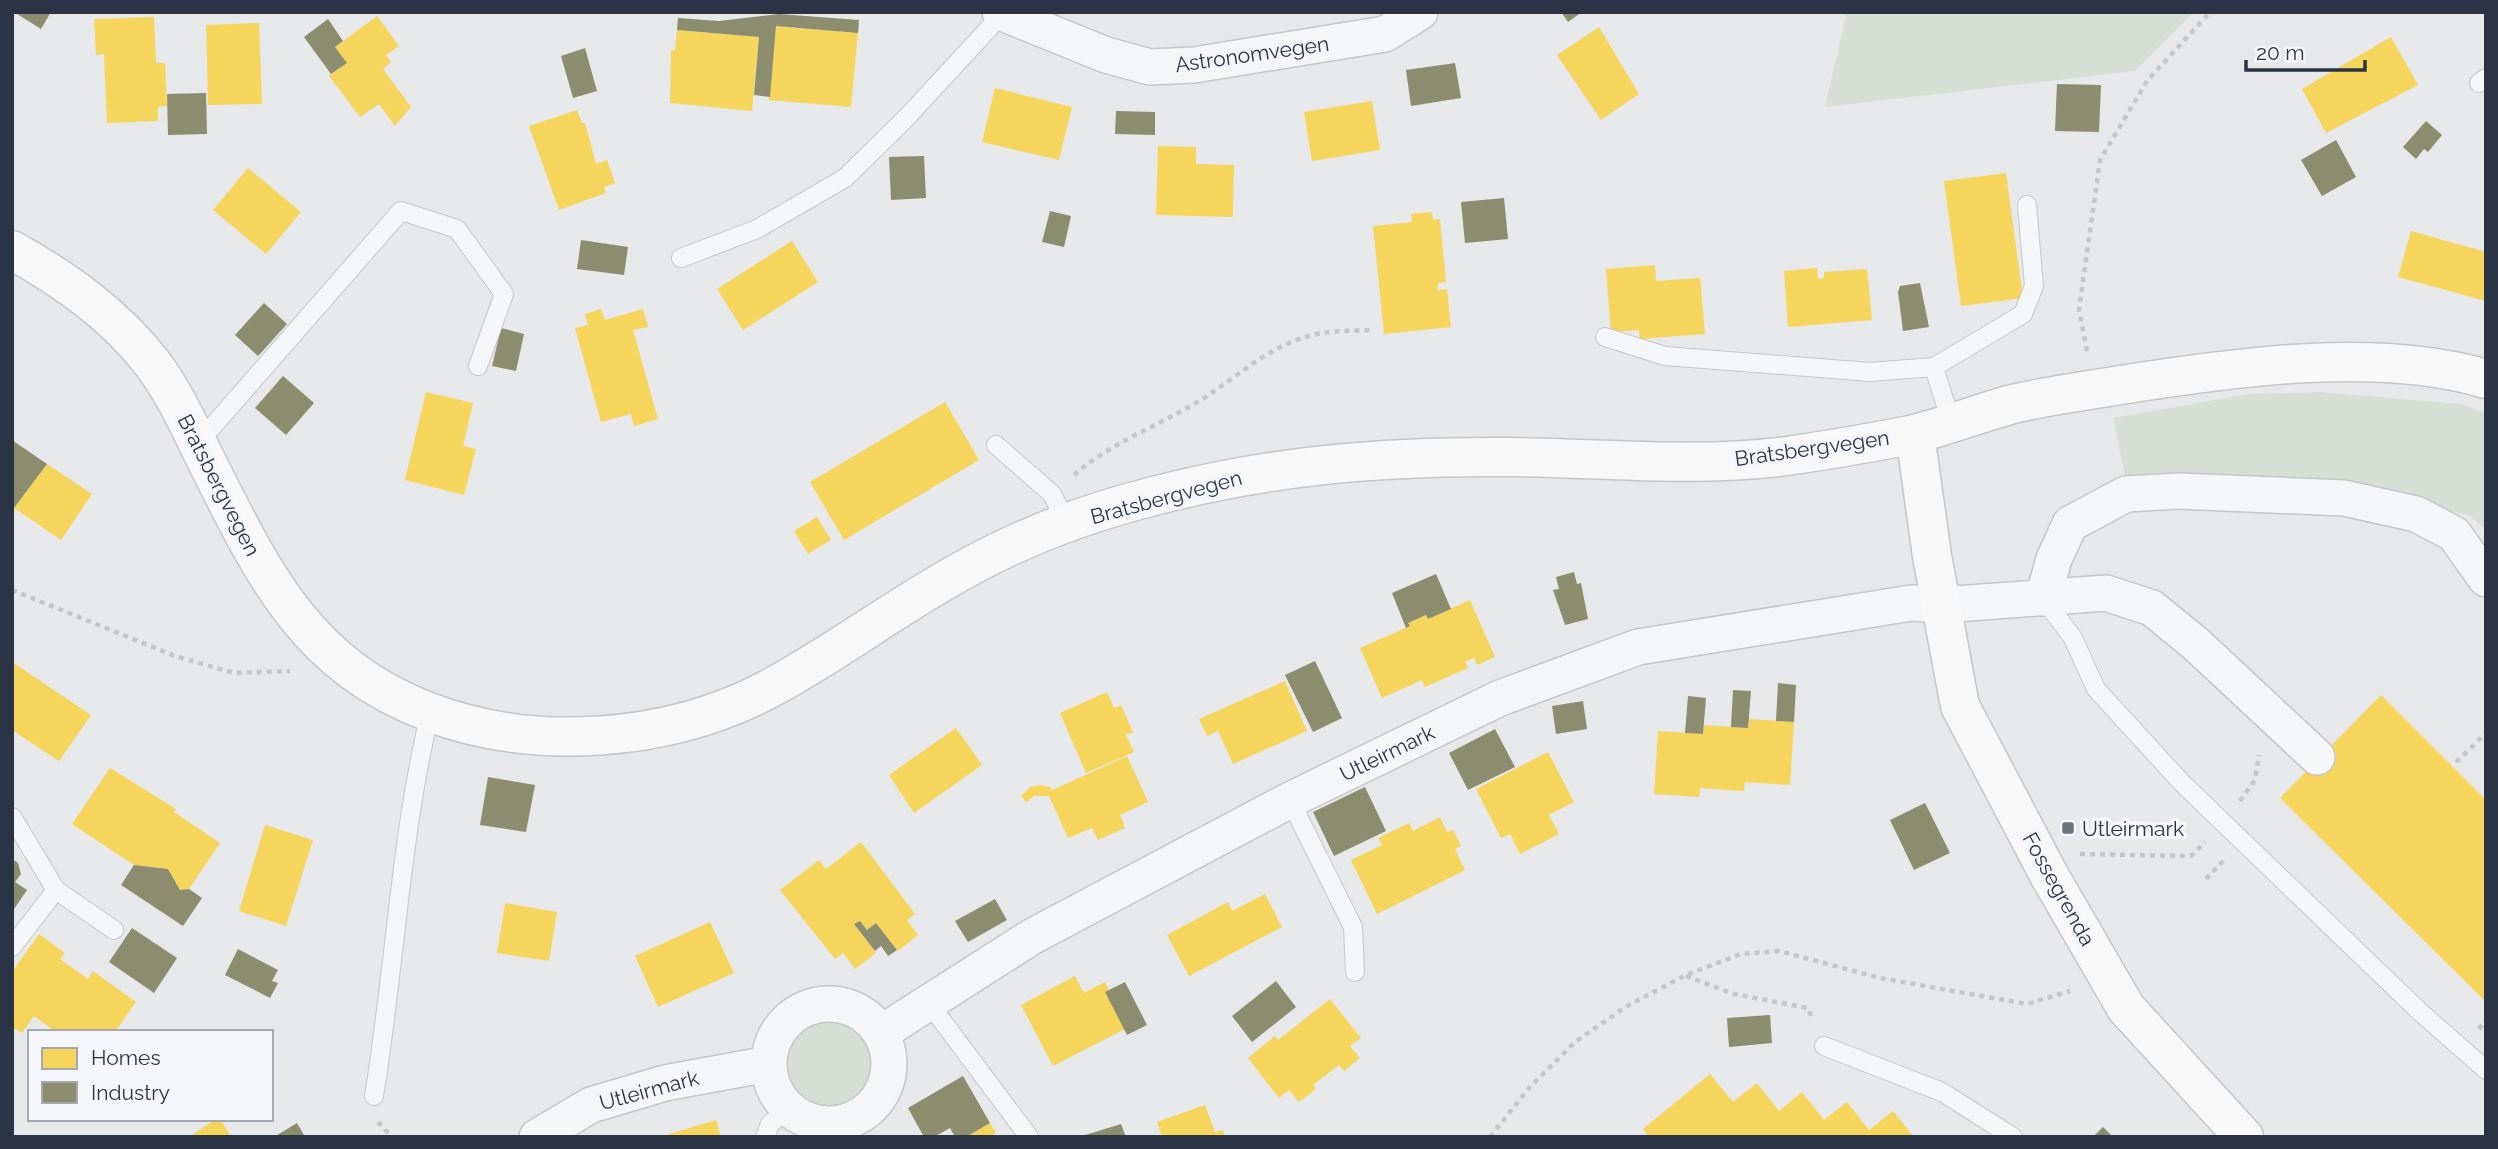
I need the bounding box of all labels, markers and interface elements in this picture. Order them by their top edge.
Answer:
scale bar [2246,28,2365,72]
street label: Astronomvegen [1173,31,1331,77]
text: 20 m [2256,40,2304,65]
street label: Bratsbergvegen [172,410,266,560]
street label: Bratsbergvegen [1733,425,1891,471]
street label: Bratsbergvegen [1087,465,1245,529]
street label: Utleirmark [1336,719,1438,787]
place label: Utleirmark [2082,816,2184,841]
marker: Utleirmark [2060,820,2076,836]
street label: Fossegrenda [2018,828,2100,950]
legend [28,1030,273,1121]
text: Homes [91,1045,161,1070]
street label: Utleirmark [596,1065,702,1115]
text: Industry [91,1080,170,1105]

